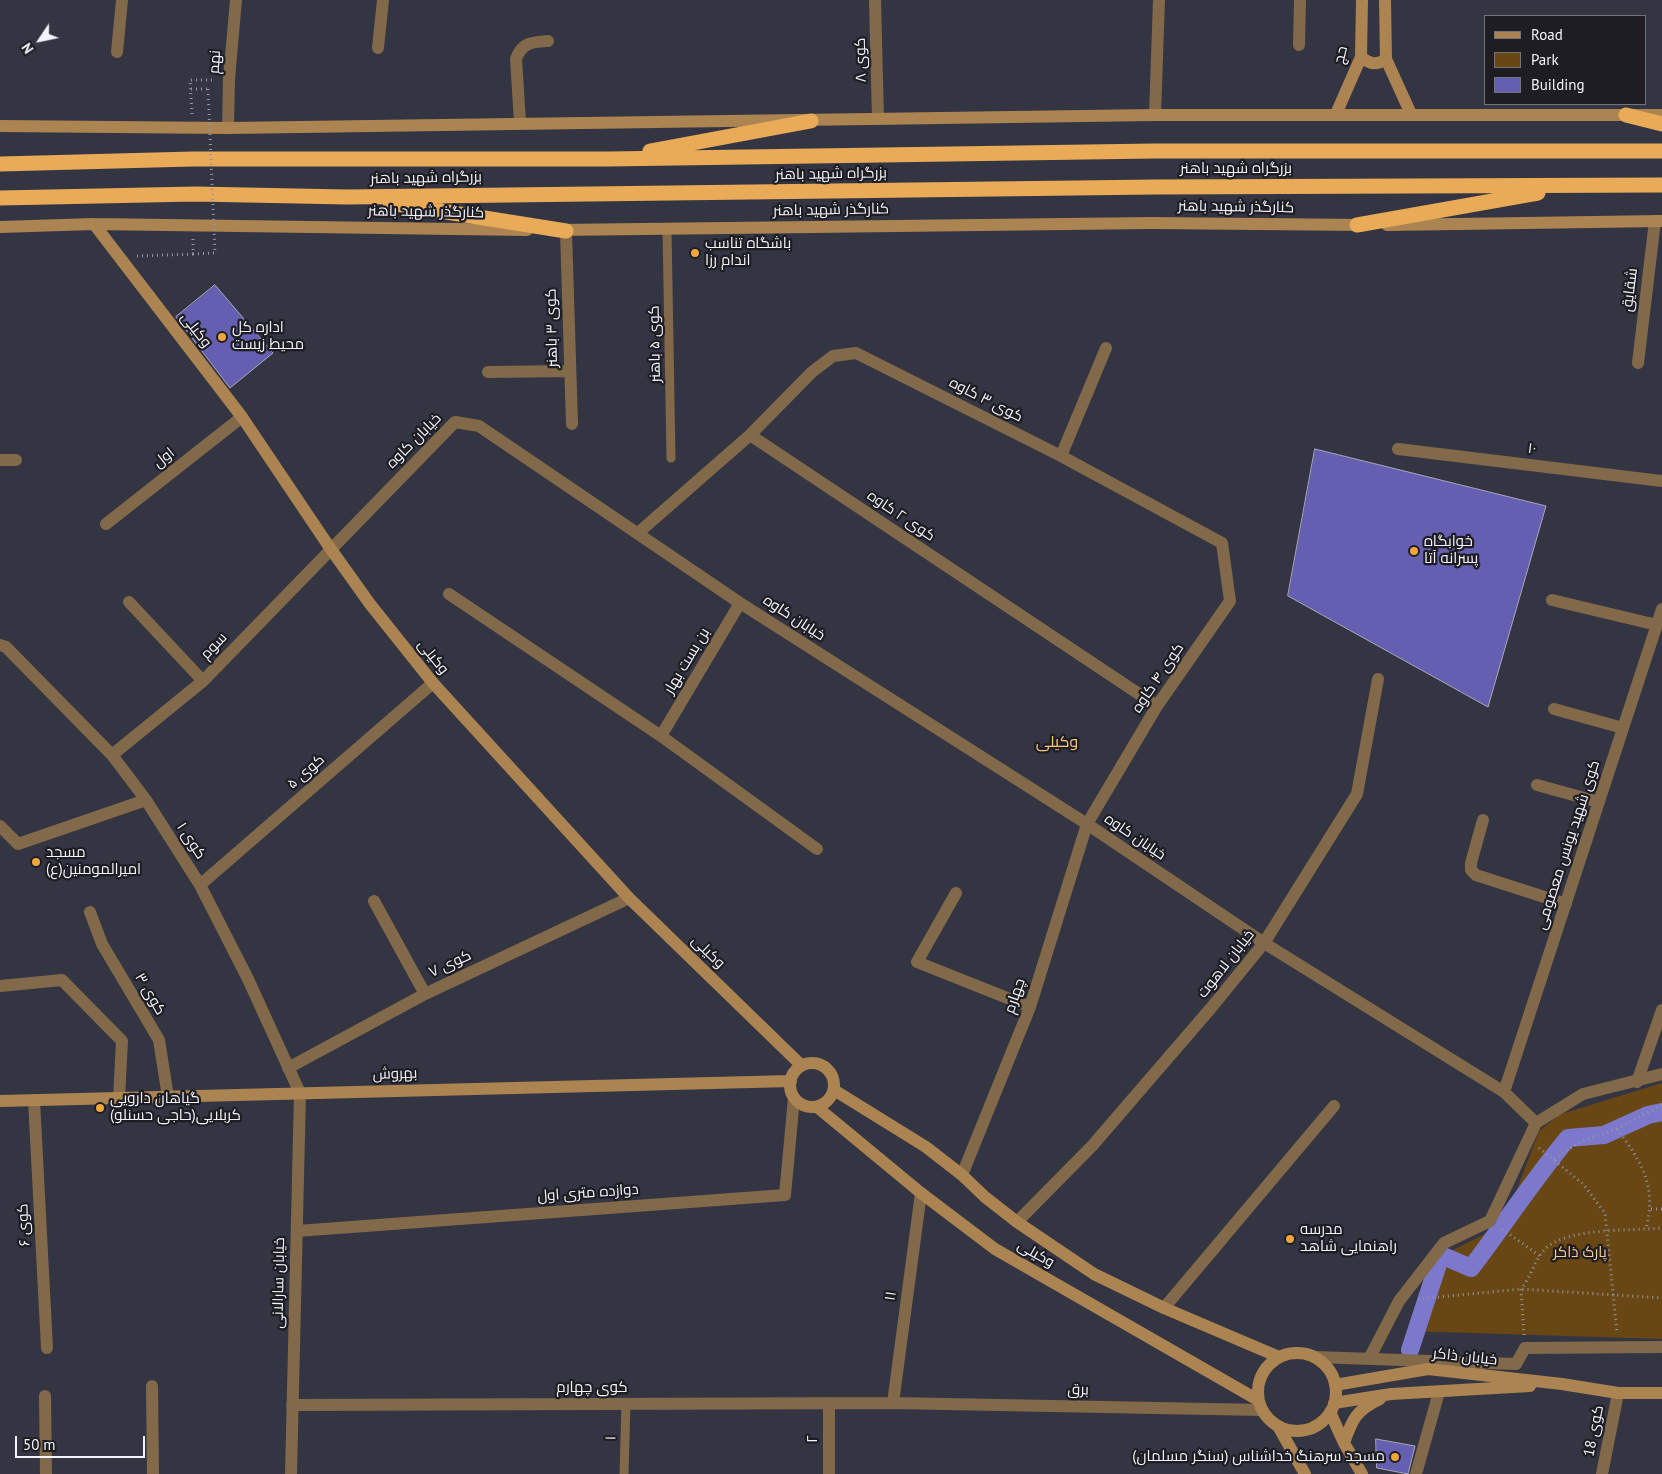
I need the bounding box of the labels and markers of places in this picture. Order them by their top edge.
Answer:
place label: باشگاه تناسب اندام رزا [705,235,791,270]
marker: باشگاه تناسب اندام رزا [689,247,701,259]
place label: اداره کل محیط زیست [232,319,304,354]
marker: اداره کل محیط زیست [216,331,228,343]
place label: خوابگاه پسرانه آتا [1424,533,1478,568]
marker: خوابگاه پسرانه آتا [1408,545,1420,557]
place label: مسجد امیرالمومنین(ع) [46,844,141,879]
marker: مسجد امیرالمومنین(ع) [30,856,42,868]
place label: گیاهان دارویی کربلایی(حاجی حسنلو) [110,1090,241,1125]
marker: گیاهان دارویی کربلایی(حاجی حسنلو) [94,1102,106,1114]
place label: مدرسه راهنمایی شاهد [1300,1221,1397,1256]
marker: مدرسه راهنمایی شاهد [1284,1233,1296,1245]
place label: مسجد سرهنگ خداشناس (سنگر مسلمان) [1132,1448,1385,1466]
marker: مسجد سرهنگ خداشناس (سنگر مسلمان) [1389,1451,1401,1463]

